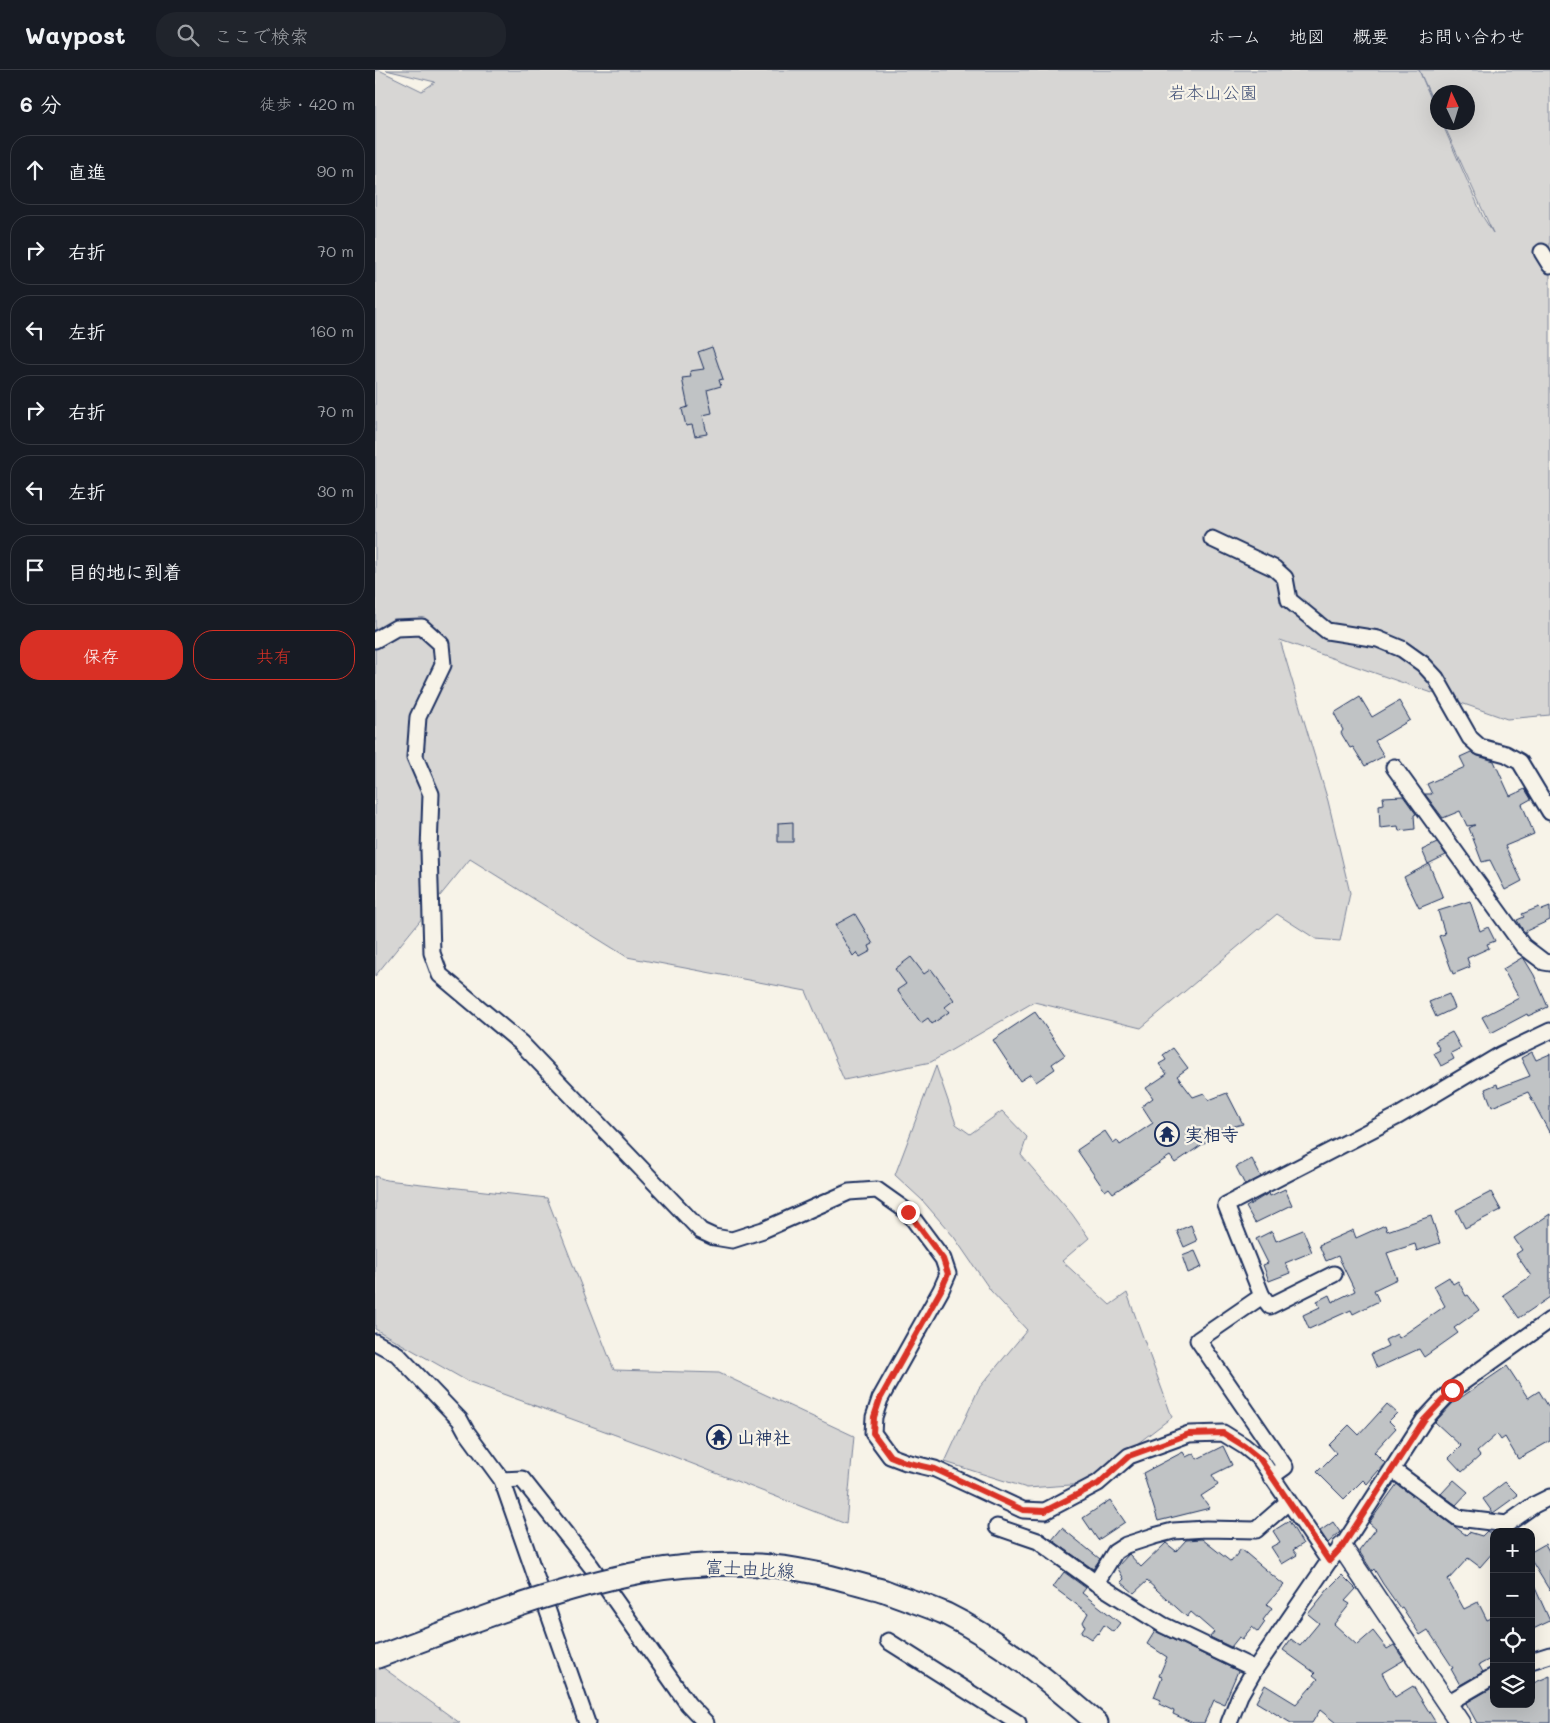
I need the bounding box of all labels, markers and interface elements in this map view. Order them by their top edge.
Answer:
search box [156,12,506,57]
text: Waypost [25,19,126,50]
icon: search [174,21,202,49]
text: ここで検索 [214,23,309,48]
text: ホーム [1208,24,1261,48]
text: 地図 [1289,24,1325,48]
text: 概要 [1353,24,1389,48]
text: お問い合わせ [1417,24,1525,48]
park label: 岩本山公園 [1168,80,1258,104]
north arrow [1430,85,1475,130]
text: 6 分 [20,90,61,117]
text: 徒歩 · 420 m [260,93,355,114]
icon: ahead [21,156,49,184]
text: 直進 [68,159,106,184]
text: 90 m [317,160,354,181]
icon: right [21,236,49,264]
text: 右折 [68,239,106,264]
text: 70 m [317,240,354,261]
icon: left [21,316,49,344]
text: 左折 [68,319,106,344]
text: 160 m [309,320,354,341]
icon: right [21,396,49,424]
text: 右折 [68,399,106,424]
text: 70 m [317,400,354,421]
icon: left [21,476,49,504]
text: 左折 [68,479,106,504]
text: 30 m [317,480,354,501]
icon: arrive [21,556,49,584]
text: 目的地に到着 [68,559,182,584]
button: 保存 [20,630,183,680]
button: 共有 [193,630,355,680]
temple icon: 実相寺 [1154,1121,1180,1147]
place label: 実相寺 [1185,1122,1239,1146]
route end [897,1201,920,1224]
route start [1441,1379,1464,1402]
temple icon: 山神社 [706,1424,732,1450]
place label: 山神社 [737,1425,791,1449]
map controls [1490,1528,1535,1708]
button: + [1490,1528,1535,1573]
street label: 富士由比線 [704,1554,796,1582]
button: − [1490,1573,1535,1618]
button: locate [1490,1618,1535,1663]
button: layers [1490,1663,1535,1708]

